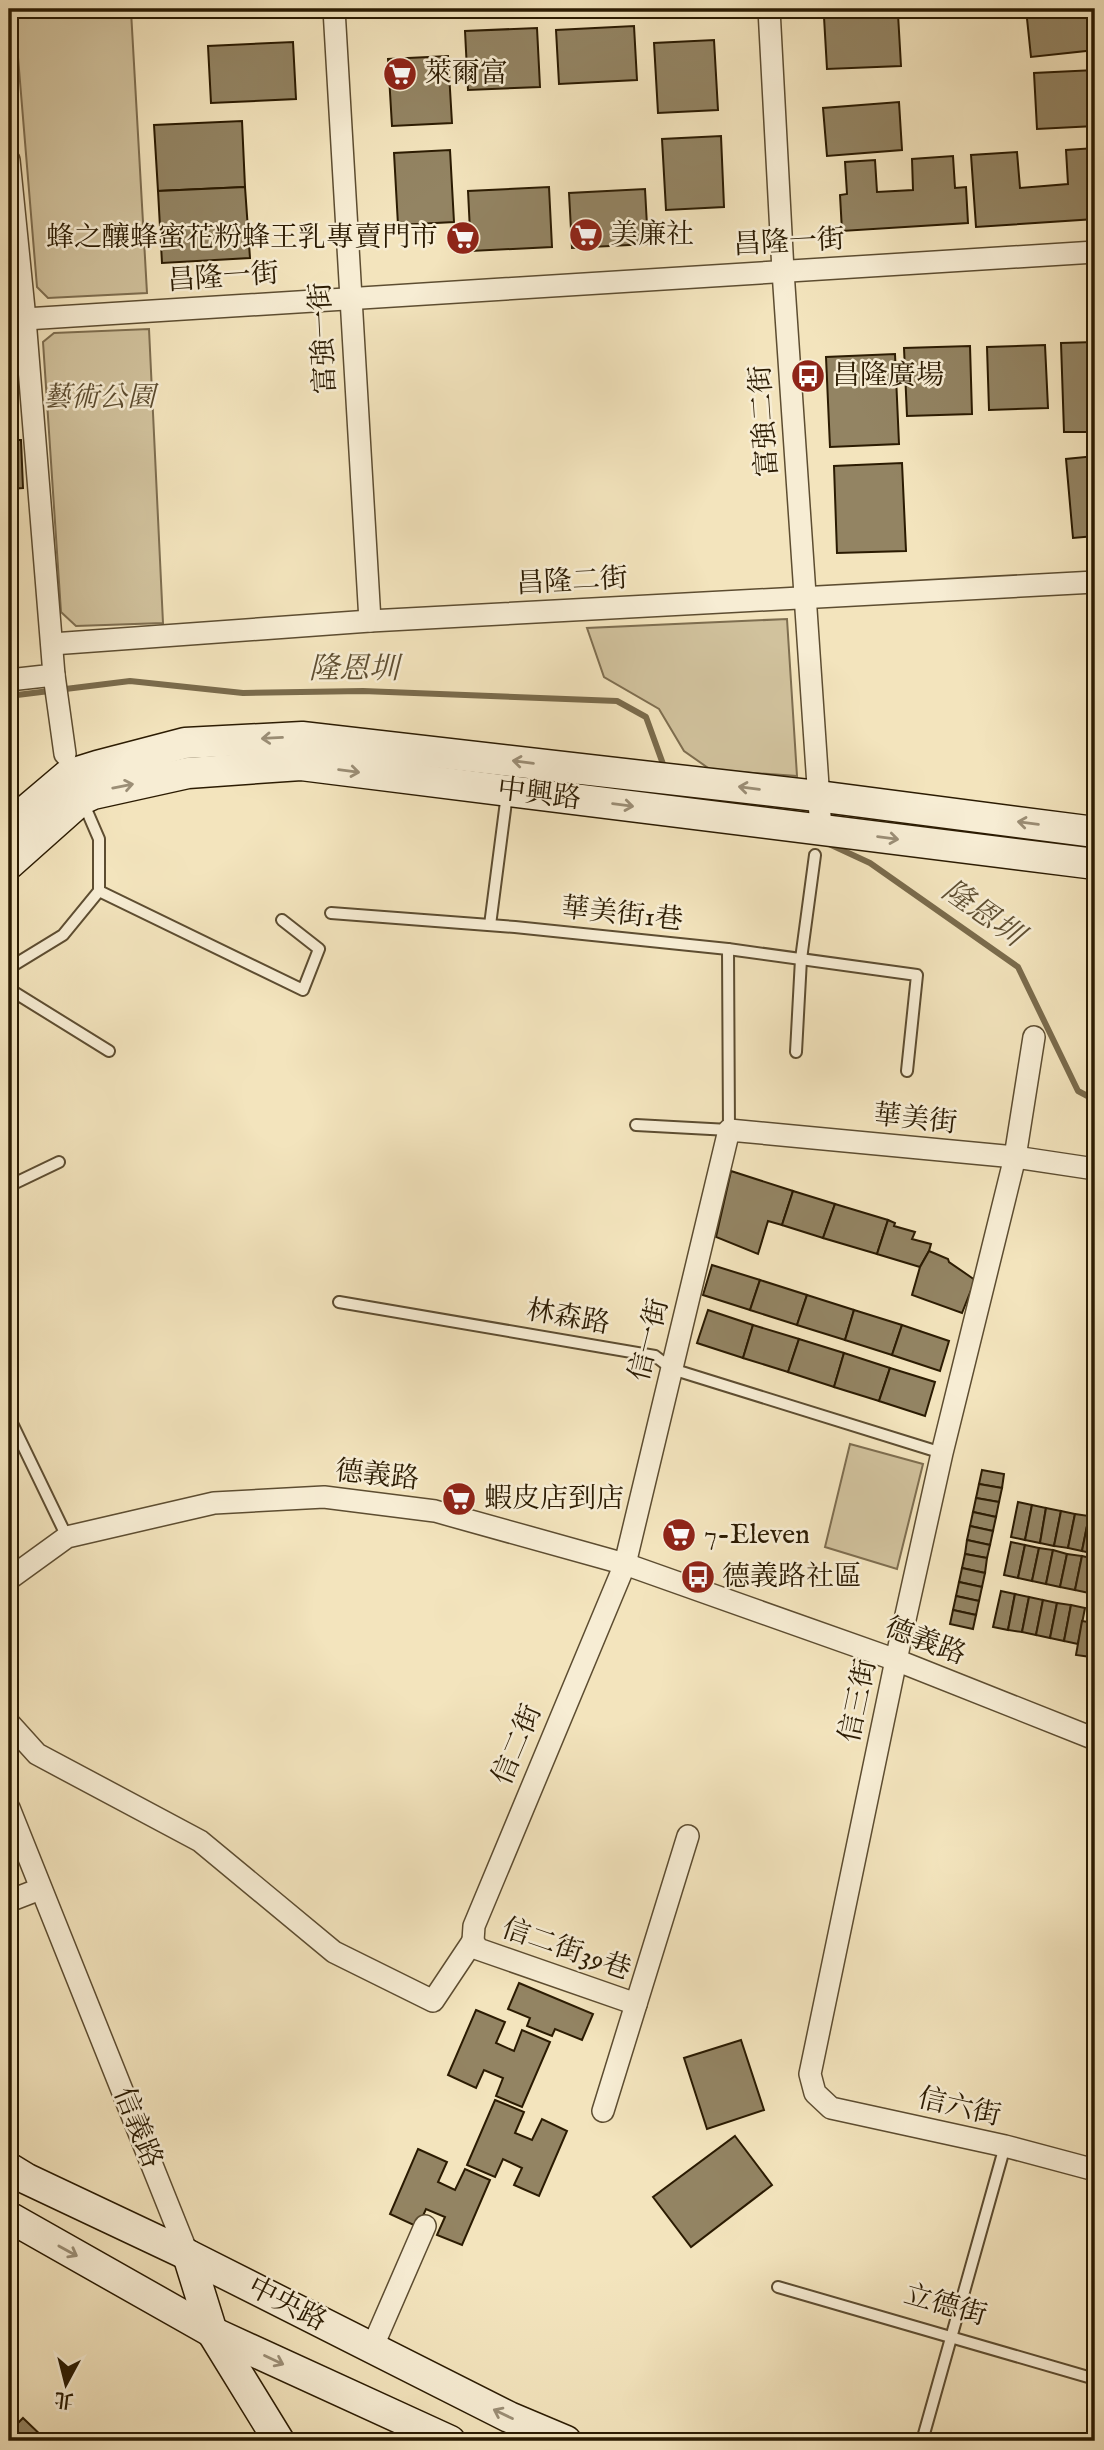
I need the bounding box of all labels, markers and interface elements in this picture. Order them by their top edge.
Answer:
supermarket icon: 萊爾富 [381,55,419,93]
place label: 萊爾富 [424,57,508,92]
supermarket icon: 美廉社 [567,216,605,254]
place label: 美廉社 [610,218,694,253]
supermarket icon: 蜂之釀蜂蜜花粉蜂王乳專賣門市 [444,219,482,257]
place label: 蜂之釀蜂蜜花粉蜂王乳專賣門市 [46,221,438,256]
street label: 昌隆一街 [732,223,846,263]
street label: 昌隆一街 [166,257,280,299]
street label: 富強一街 [304,281,344,395]
bus stop icon: 昌隆廣場 [789,357,827,395]
place label: 昌隆廣場 [832,359,944,394]
street label: 富強二街 [744,364,786,478]
park label: 藝術公園 [43,381,159,416]
street label: 昌隆二街 [515,562,629,602]
water label: 隆恩圳 [309,651,404,689]
one-way arrow [261,732,284,745]
one-way arrow [512,755,535,768]
one-way arrow [337,765,360,778]
street label: 中興路 [495,773,583,817]
one-way arrow [111,779,134,793]
one-way arrow [738,781,761,794]
one-way arrow [611,799,634,812]
one-way arrow [1017,816,1039,829]
one-way arrow [877,832,899,845]
water label: 隆恩圳 [934,873,1034,958]
street label: 華美街1巷 [559,891,685,939]
street label: 華美街 [871,1098,959,1142]
street label: 林森路 [524,1293,612,1343]
street label: 信一街 [623,1295,677,1385]
street label: 德義路 [333,1454,421,1498]
supermarket icon: 蝦皮店到店 [440,1480,478,1518]
place label: 蝦皮店到店 [484,1482,624,1517]
supermarket icon: 7-Eleven [660,1516,698,1554]
place label: 7-Eleven [704,1518,810,1553]
bus stop icon: 德義路社區 [679,1558,717,1596]
place label: 德義路社區 [722,1560,862,1595]
street label: 德義路 [880,1611,970,1673]
street label: 信三街 [833,1656,885,1746]
street label: 信二街 [485,1699,551,1791]
street label: 信二街39巷 [497,1912,635,1988]
street label: 信六街 [914,2081,1004,2135]
street label: 信義路 [105,2082,169,2174]
one-way arrow [58,2244,78,2258]
street label: 中央路 [242,2270,332,2340]
street label: 立德街 [900,2278,990,2334]
north arrow [32,2348,102,2418]
one-way arrow [263,2354,284,2367]
text: 北 [53,2386,75,2412]
one-way arrow [493,2407,514,2420]

